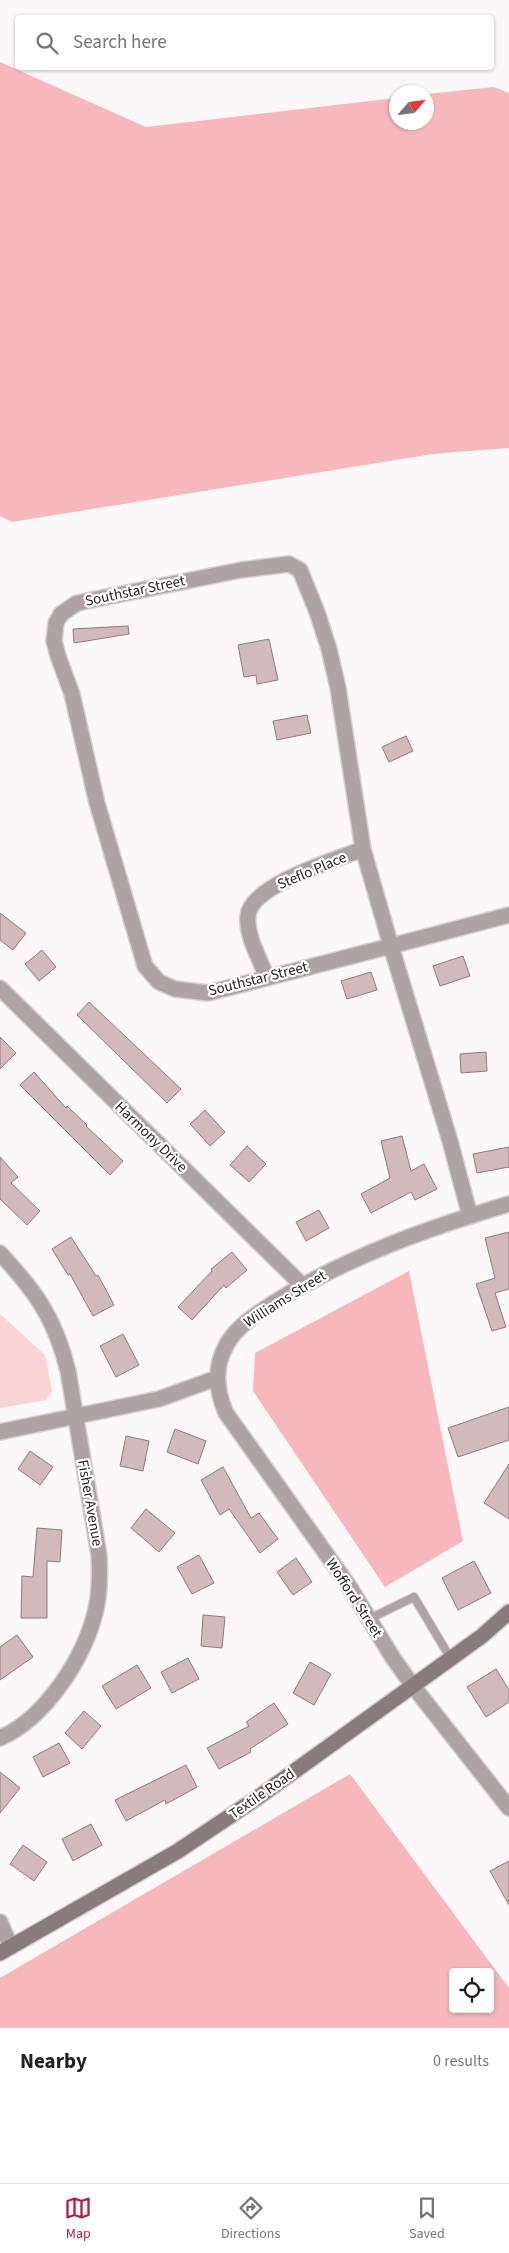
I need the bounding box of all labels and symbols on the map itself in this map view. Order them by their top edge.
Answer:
north arrow [389,85,434,130]
street label: Southstar Street [83,570,187,612]
street label: Steflo Place [274,847,350,895]
street label: Southstar Street [206,957,310,1001]
street label: Harmony Drive [110,1097,192,1177]
street label: Williams Street [240,1265,330,1333]
street label: Fisher Avenue [72,1458,108,1548]
street label: Wofford Street [321,1554,387,1642]
street label: Textile Road [225,1764,299,1824]

